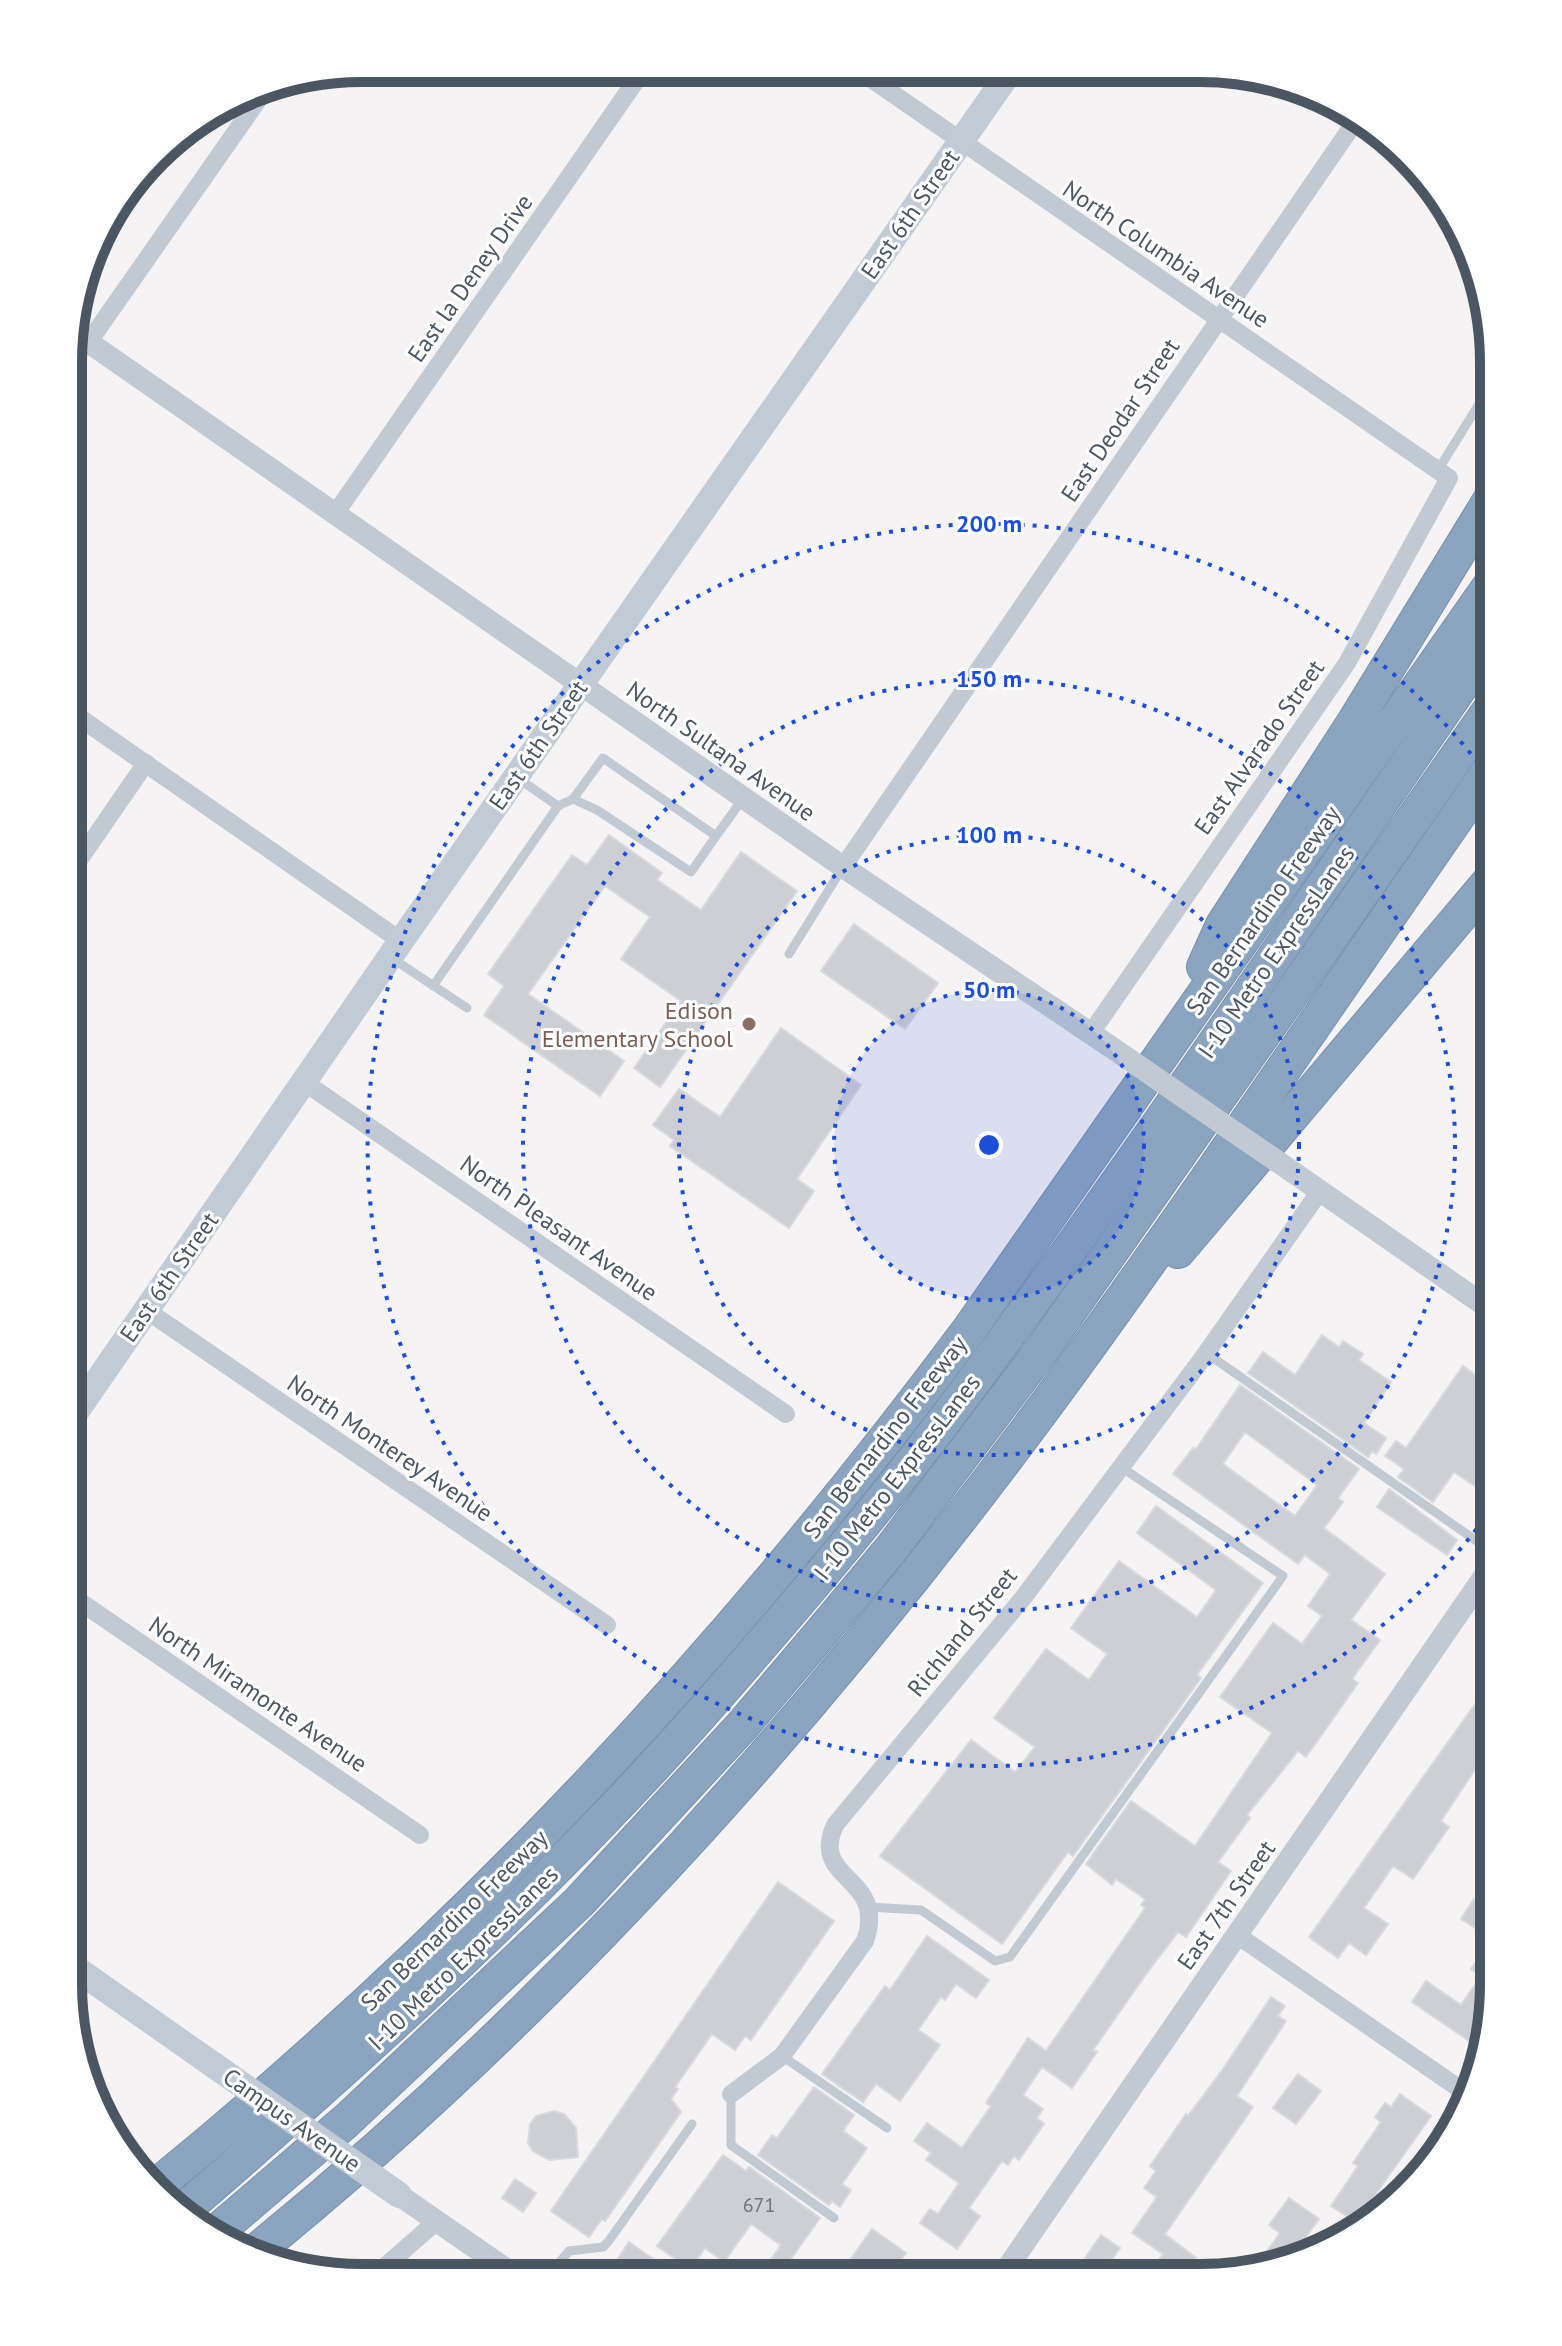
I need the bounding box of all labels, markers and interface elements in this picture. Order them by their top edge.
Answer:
street label: East 6th Street [854,143,966,285]
street label: North Columbia Avenue [1057,173,1275,335]
street label: East la Deney Drive [401,188,539,368]
street label: East Deodar Street [1054,332,1186,508]
text: 200 m [956,508,1022,539]
street label: East Alvarado Street [1187,653,1331,841]
text: 150 m [956,663,1022,694]
street label: East 6th Street [482,674,594,816]
street label: North Sultana Avenue [620,674,822,828]
street label: San Bernardino Freeway [1179,799,1347,1021]
text: 100 m [956,819,1022,850]
street label: I-10 Metro ExpressLanes [1191,839,1361,1065]
text: 50 m [963,974,1015,1005]
place label: Edison Elementary School [542,995,733,1054]
marker: Edison Elementary School [740,1015,758,1033]
centre of rings [975,1131,1003,1159]
street label: North Pleasant Avenue [454,1148,664,1308]
street label: East 6th Street [113,1206,225,1348]
street label: San Bernardino Freeway [796,1329,974,1545]
street label: North Monterey Avenue [281,1368,499,1528]
street label: I-10 Metro ExpressLanes [807,1368,987,1586]
street label: Richland Street [900,1561,1024,1703]
street label: North Miramonte Avenue [143,1609,373,1779]
street label: San Bernardino Freeway [354,1822,554,2018]
street label: East 7th Street [1170,1834,1282,1976]
street label: I-10 Metro ExpressLanes [361,1859,565,2057]
street label: Campus Avenue [217,2061,367,2179]
house number: 671 [743,2192,775,2218]

